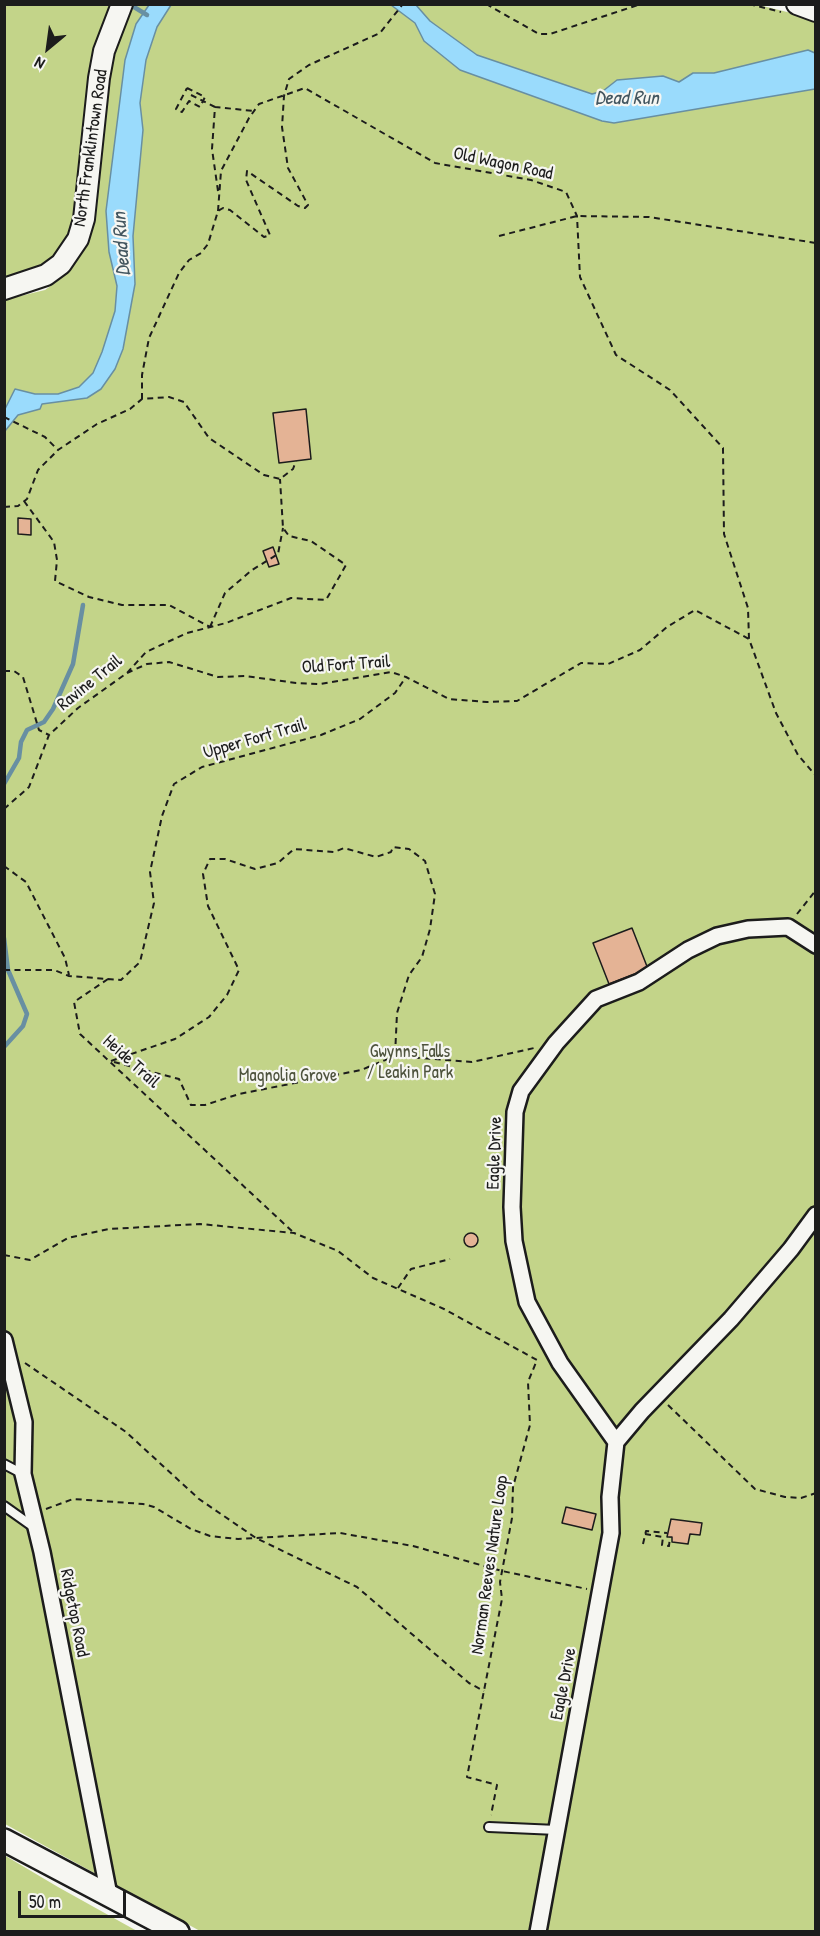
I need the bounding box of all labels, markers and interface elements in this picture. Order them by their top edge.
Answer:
north arrow [18,18,78,78]
text: N [30,52,48,75]
street label: North Franklintown Road [69,68,113,228]
water label: Dead Run [595,87,659,111]
street label: Old Wagon Road [451,143,555,185]
water label: Dead Run [108,211,136,277]
street label: Ravine Trail [53,650,127,716]
street label: Old Fort Trail [301,651,391,679]
street label: Upper Fort Trail [201,714,309,764]
street label: Heide Trail [98,1031,164,1093]
park label: Gwynns Falls / Leakin Park [367,1041,453,1084]
park label: Magnolia Grove [239,1065,337,1087]
street label: Eagle Drive [483,1116,507,1190]
street label: Norman Reeves Nature Loop [467,1474,513,1656]
street label: Ridgetop Road [55,1567,93,1659]
street label: Eagle Drive [546,1646,582,1722]
scale bar [21,1879,129,1917]
text: 50 m [29,1889,61,1914]

